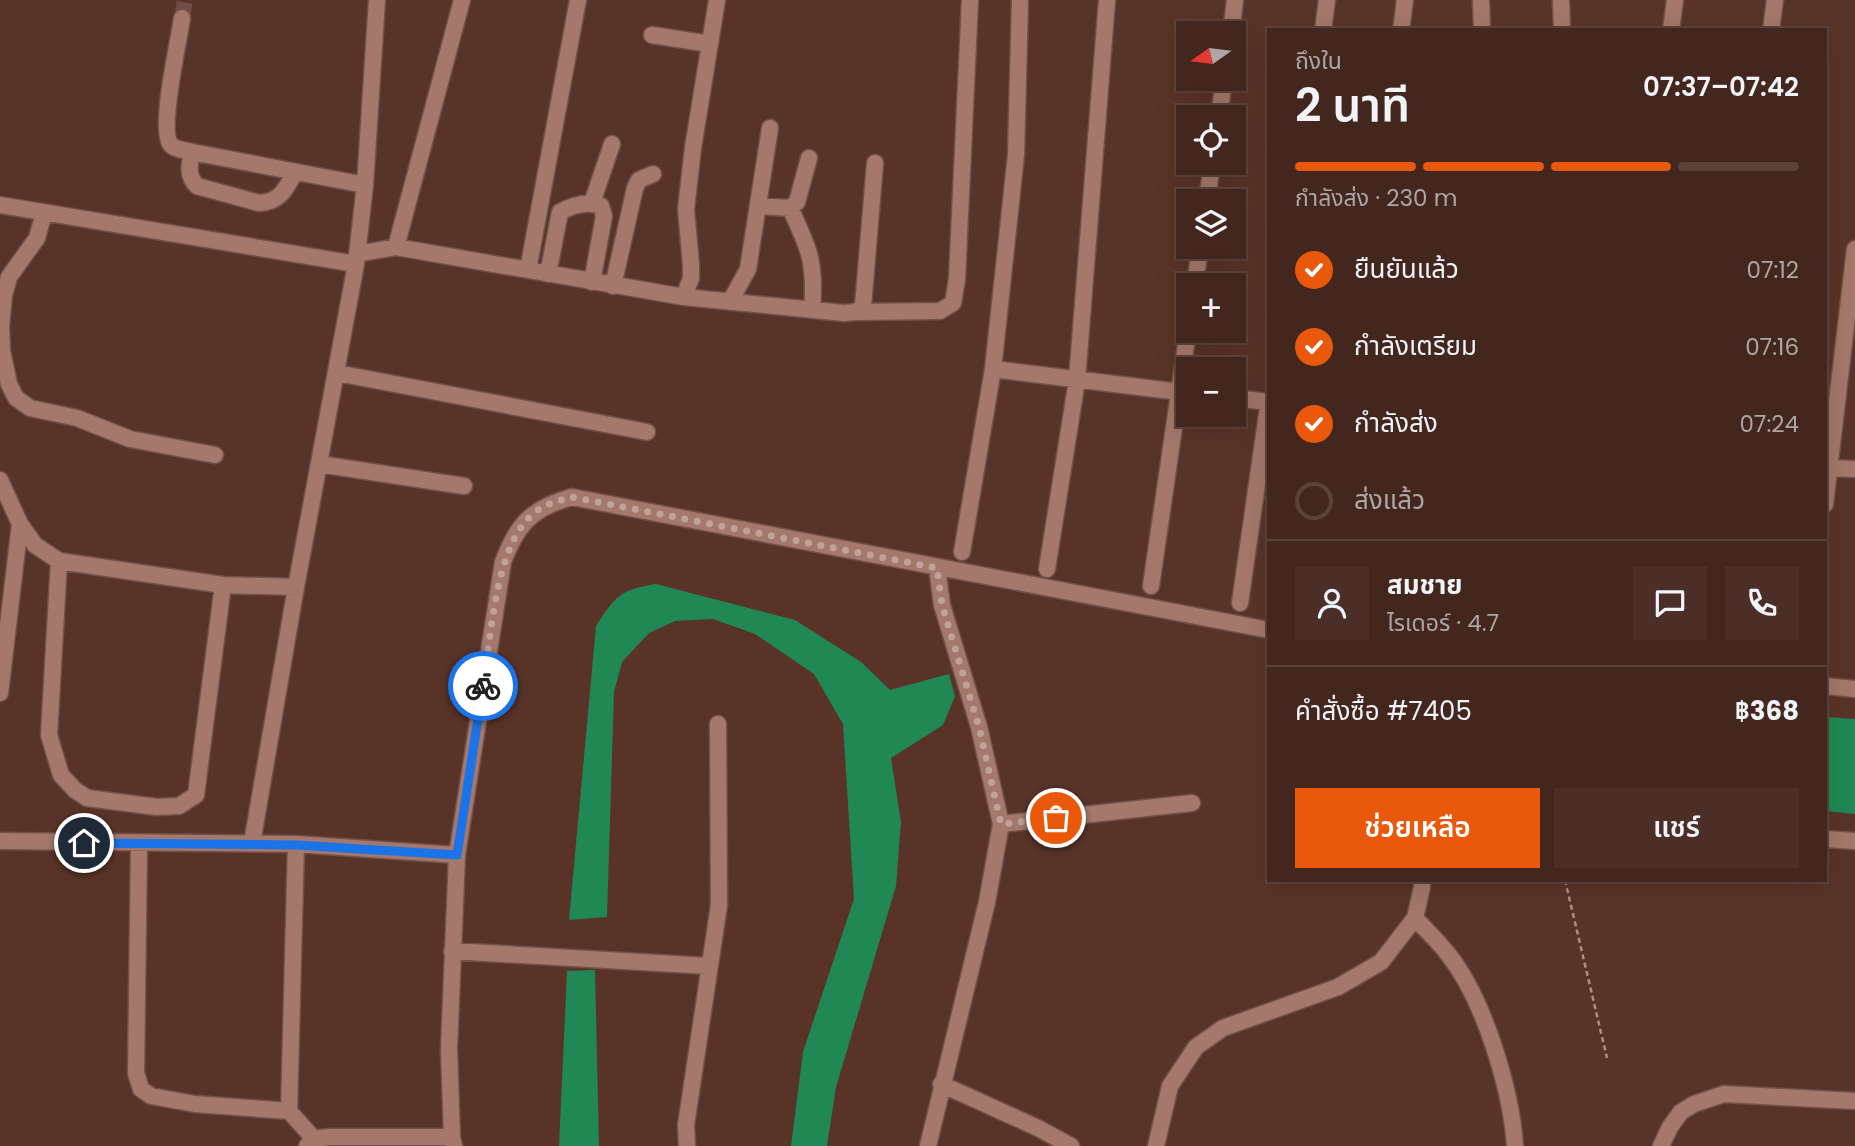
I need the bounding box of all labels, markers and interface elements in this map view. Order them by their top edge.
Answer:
north arrow [1176,21,1246,91]
map controls [1176,21,1246,427]
text: ถึงใน [1295,45,1342,77]
text: 07:37–07:42 [1643,69,1799,105]
text: 2 นาที [1295,73,1410,137]
button: locate [1176,105,1246,175]
text: กำลังส่ง · 230 m [1295,182,1457,214]
button: layers [1176,189,1246,259]
icon: check [1295,251,1333,289]
text: ยืนยันแล้ว [1354,251,1459,287]
text: 07:12 [1747,254,1799,286]
button: + [1176,273,1246,343]
icon: check [1295,328,1333,366]
text: กำลังเตรียม [1354,328,1477,364]
text: 07:16 [1745,331,1799,363]
button: − [1176,357,1246,427]
icon: check [1295,405,1333,443]
text: กำลังส่ง [1354,405,1438,441]
text: 07:24 [1739,408,1799,440]
text: ส่งแล้ว [1354,482,1425,518]
button: person [1295,566,1369,640]
button: chat [1633,566,1707,640]
button: phone [1725,566,1799,640]
text: สมชาย [1387,567,1463,603]
text: ไรเดอร์ · 4.7 [1387,607,1499,639]
courier [448,651,518,721]
icon: bike [464,667,502,705]
text: คำสั่งซื้อ #7405 [1295,693,1472,729]
text: ฿368 [1735,693,1799,729]
pin [1026,788,1086,848]
button: ช่วยเหลือ [1295,788,1540,868]
button: แชร์ [1554,788,1799,868]
icon: bag [1037,799,1075,837]
pin [54,813,114,873]
icon: home [65,824,103,862]

